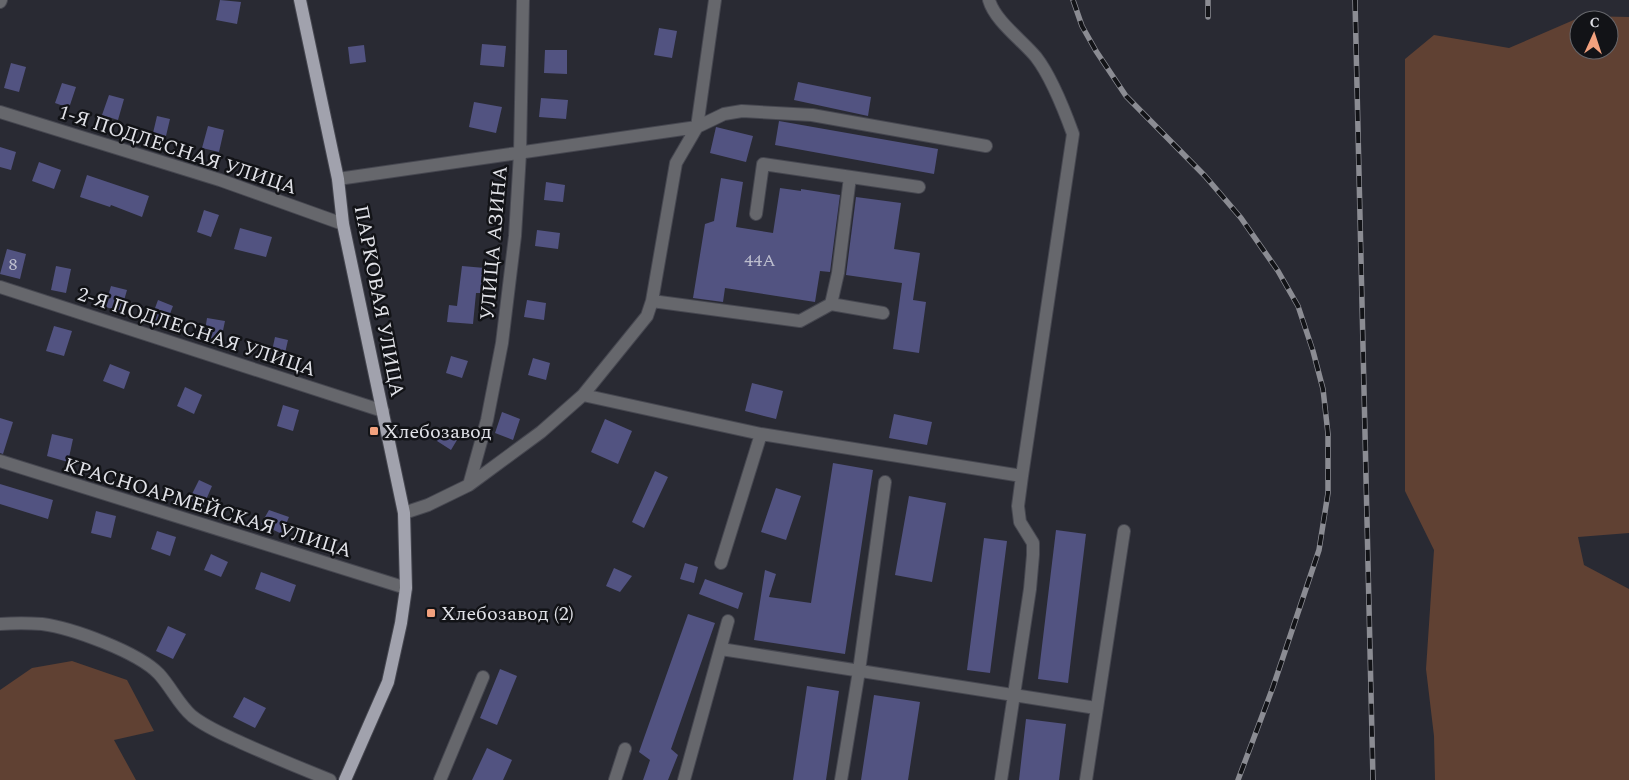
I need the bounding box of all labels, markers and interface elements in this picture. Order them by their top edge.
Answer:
north arrow [1569,10,1619,60]
text: С [1589,12,1600,33]
street label: 1-Я ПОДЛЕСНАЯ УЛИЦА [55,97,301,203]
street label: УЛИЦА АЗИНА [472,165,516,322]
street label: ПАРКОВАЯ УЛИЦА [346,203,412,400]
house number: 44А [744,247,776,274]
house number: 8 [9,251,18,278]
street label: 2-Я ПОДЛЕСНАЯ УЛИЦА [74,279,320,385]
place label: Хлебозавод [384,417,492,447]
marker: Хлебозавод [368,425,380,437]
street label: КРАСНОАРМЕЙСКАЯ УЛИЦА [60,450,355,566]
place label: Хлебозавод (2) [441,599,574,629]
marker: Хлебозавод (2) [425,607,437,619]

